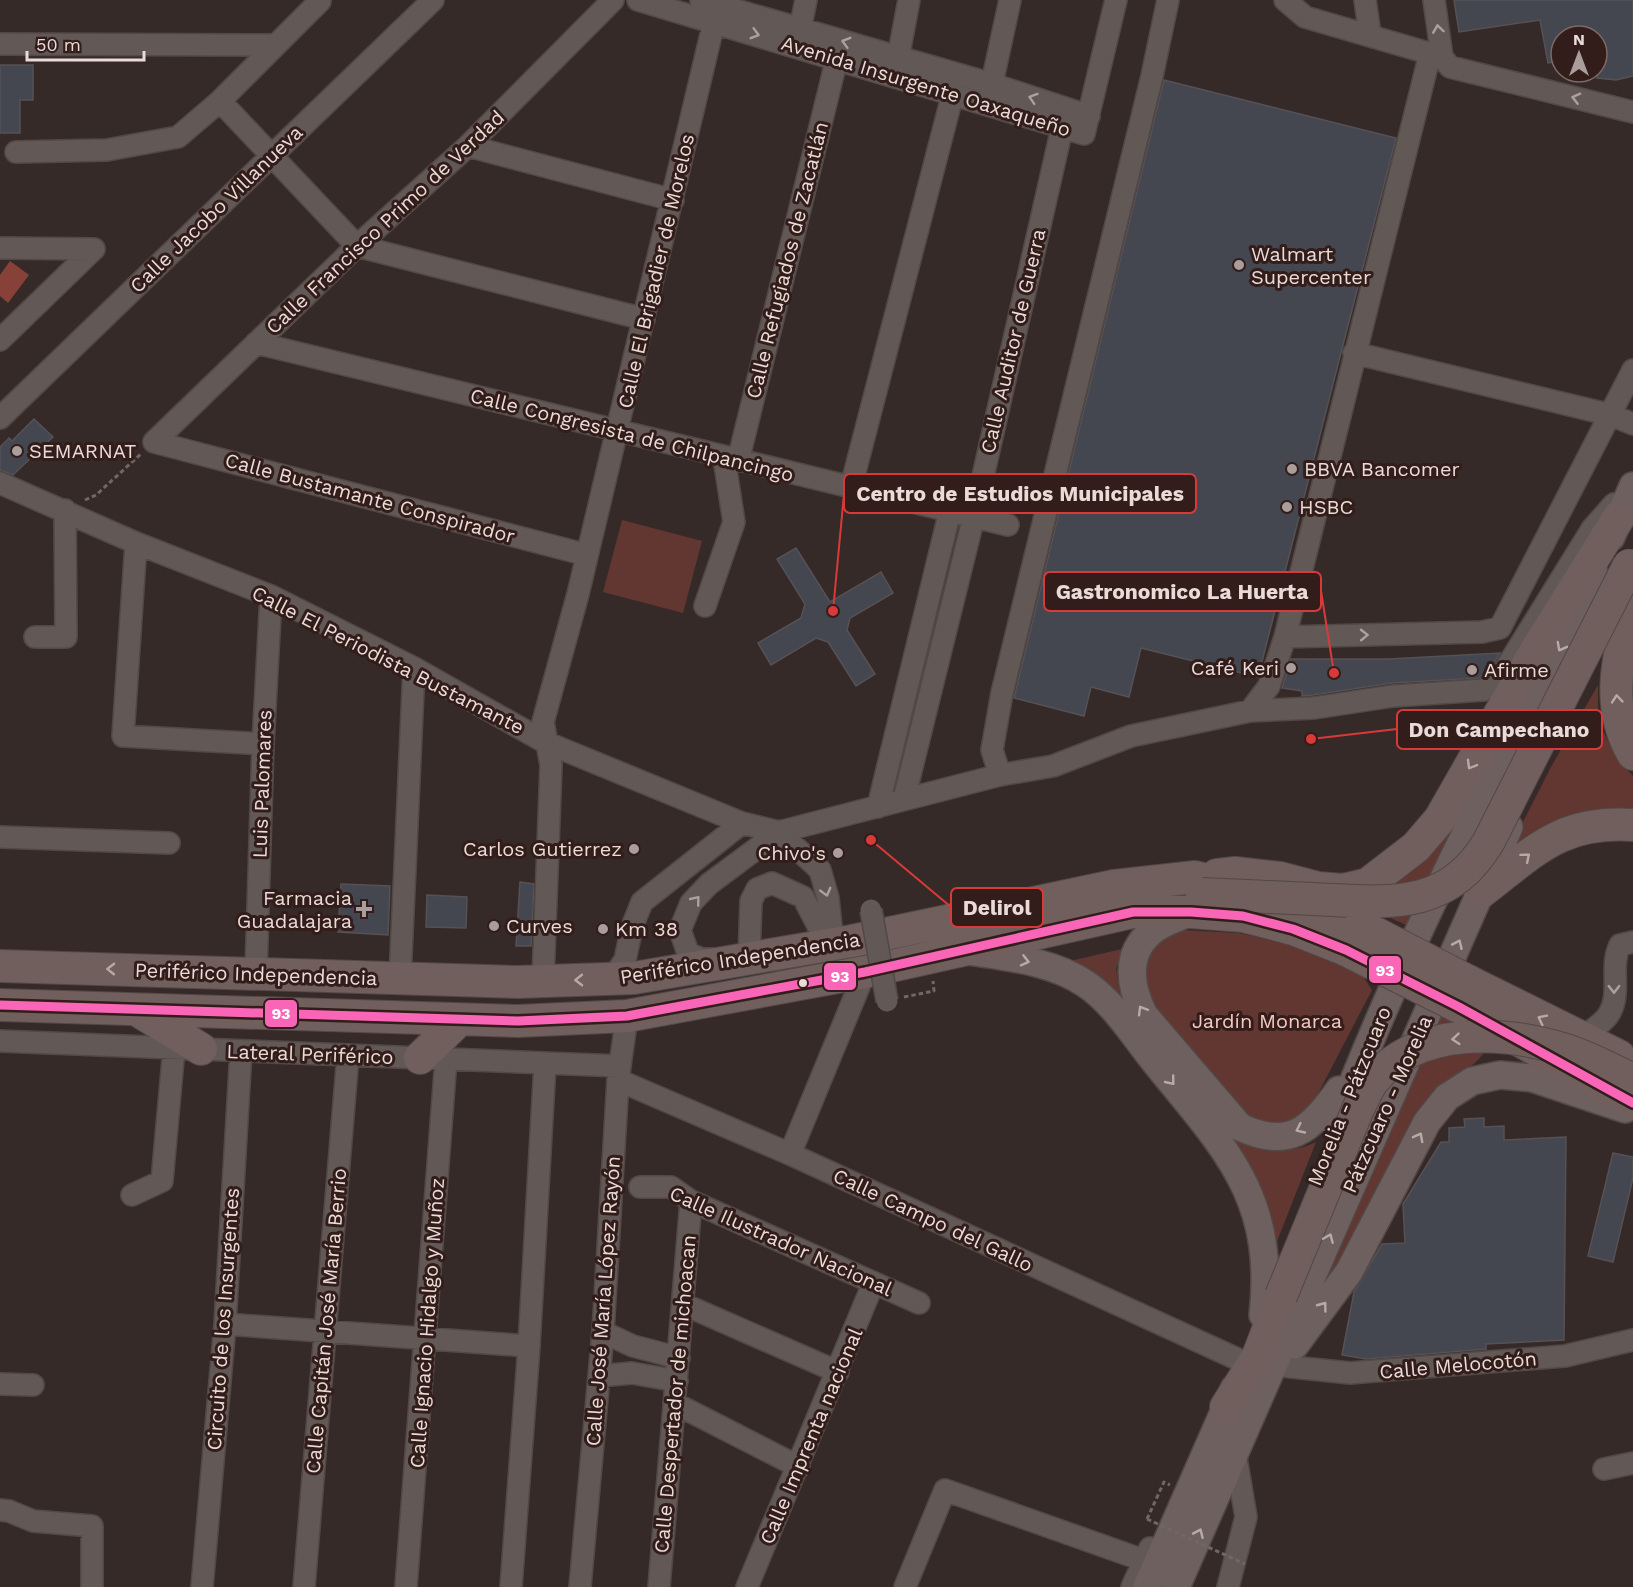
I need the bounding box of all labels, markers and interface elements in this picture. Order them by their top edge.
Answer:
scale bar [27,24,144,62]
one-way arrow [1432,24,1444,33]
north arrow [1549,24,1609,84]
one-way arrow [749,27,759,39]
text: N [1573,30,1585,49]
street label: Avenida Insurgente Oaxaqueño [779,31,1073,141]
text: 50 m [36,34,81,55]
one-way arrow [841,36,851,49]
one-way arrow [1028,92,1039,105]
one-way arrow [1571,92,1581,105]
street label: Calle Francisco Primo de Verdad [261,105,509,339]
street label: Calle Refugiados de Zacatlán [741,119,833,401]
street label: Calle Jacobo Villanueva [125,120,307,298]
street label: Calle El Brigadier de Morelos [613,131,699,411]
street label: Calle Auditor de Guerra [975,226,1051,456]
place label: Walmart Supercenter [1251,242,1371,289]
marker: Walmart Supercenter [1232,258,1246,272]
street label: Calle Congresista de Chilpancingo [468,383,796,487]
place label: SEMARNAT [29,439,136,463]
marker: SEMARNAT [10,444,24,458]
street label: Calle Bustamante Conspirador [222,448,518,548]
place label: BBVA Bancomer [1304,457,1460,481]
marker: BBVA Bancomer [1285,462,1299,476]
callout: Centro de Estudios Municipales [844,474,1196,513]
text: Centro de Estudios Municipales [856,481,1184,506]
place label: HSBC [1299,495,1353,519]
marker: HSBC [1280,500,1294,514]
callout: Gastronomico La Huerta [1044,572,1321,611]
text: Gastronomico La Huerta [1056,579,1309,604]
street label: Calle El Periodista Bustamante [248,581,528,739]
one-way arrow [1360,629,1369,641]
one-way arrow [1557,640,1568,651]
place label: Café Keri [1191,656,1279,680]
place label: Afirme [1484,658,1549,682]
marker: Café Keri [1284,661,1298,675]
marker: Afirme [1465,663,1479,677]
one-way arrow [1611,695,1624,704]
street label: Luis Palomares [247,709,277,859]
callout: Don Campechano [1397,710,1602,749]
text: Don Campechano [1409,717,1589,742]
one-way arrow [1466,759,1478,769]
place label: Carlos Gutierrez [463,837,622,861]
place label: Chivo's [758,841,826,865]
marker: Carlos Gutierrez [627,842,641,856]
marker: Chivo's [831,846,845,860]
one-way arrow [1519,853,1530,864]
place label: Farmacia Guadalajara [237,886,352,933]
one-way arrow [819,886,831,897]
callout: Delirol [951,888,1043,927]
text: Delirol [963,895,1031,920]
one-way arrow [688,896,699,907]
marker: Farmacia Guadalajara [357,902,371,916]
place label: Curves [506,914,573,938]
place label: Km 38 [615,917,678,941]
marker: Curves [487,919,501,933]
marker: Km 38 [596,922,610,936]
street label: Periférico Independencia [618,927,862,989]
one-way arrow [1451,939,1463,950]
one-way arrow [1019,953,1029,966]
line badge: 93 [1368,955,1402,984]
street label: Periférico Independencia [134,958,378,990]
text: 93 [1375,961,1395,980]
line badge: 93 [823,962,857,991]
one-way arrow [107,963,116,976]
text: 93 [830,967,850,986]
one-way arrow [575,973,584,986]
unlabelled marker [797,977,809,989]
one-way arrow [1608,984,1621,993]
line badge: 93 [264,999,298,1028]
street label: Morelia - Pátzcuaro [1302,1003,1396,1189]
text: 93 [271,1004,291,1023]
one-way arrow [1138,1006,1150,1016]
park label: Jardín Monarca [1192,1009,1342,1033]
street label: Pátzcuaro - Morelia [1337,1012,1437,1196]
one-way arrow [1538,1015,1549,1026]
one-way arrow [1452,1032,1461,1045]
street label: Lateral Periférico [226,1039,394,1069]
one-way arrow [1163,1074,1174,1085]
one-way arrow [1295,1122,1306,1134]
one-way arrow [1412,1133,1423,1143]
street label: Calle José María López Rayón [581,1155,625,1447]
street label: Calle Campo del Gallo [829,1163,1037,1277]
street label: Calle Capitán José María Berrio [301,1167,351,1475]
street label: Calle Ignacio Hidalgo y Muñoz [405,1177,449,1469]
street label: Calle Ilustrador Nacional [666,1181,896,1301]
street label: Circuito de los Insurgentes [202,1187,244,1451]
one-way arrow [1322,1233,1334,1244]
street label: Calle Despertador de michoacan [649,1234,701,1554]
one-way arrow [1316,1302,1327,1313]
street label: Calle Imprenta nacional [754,1324,868,1548]
street label: Calle Melocotón [1378,1346,1538,1384]
one-way arrow [1192,1529,1204,1540]

